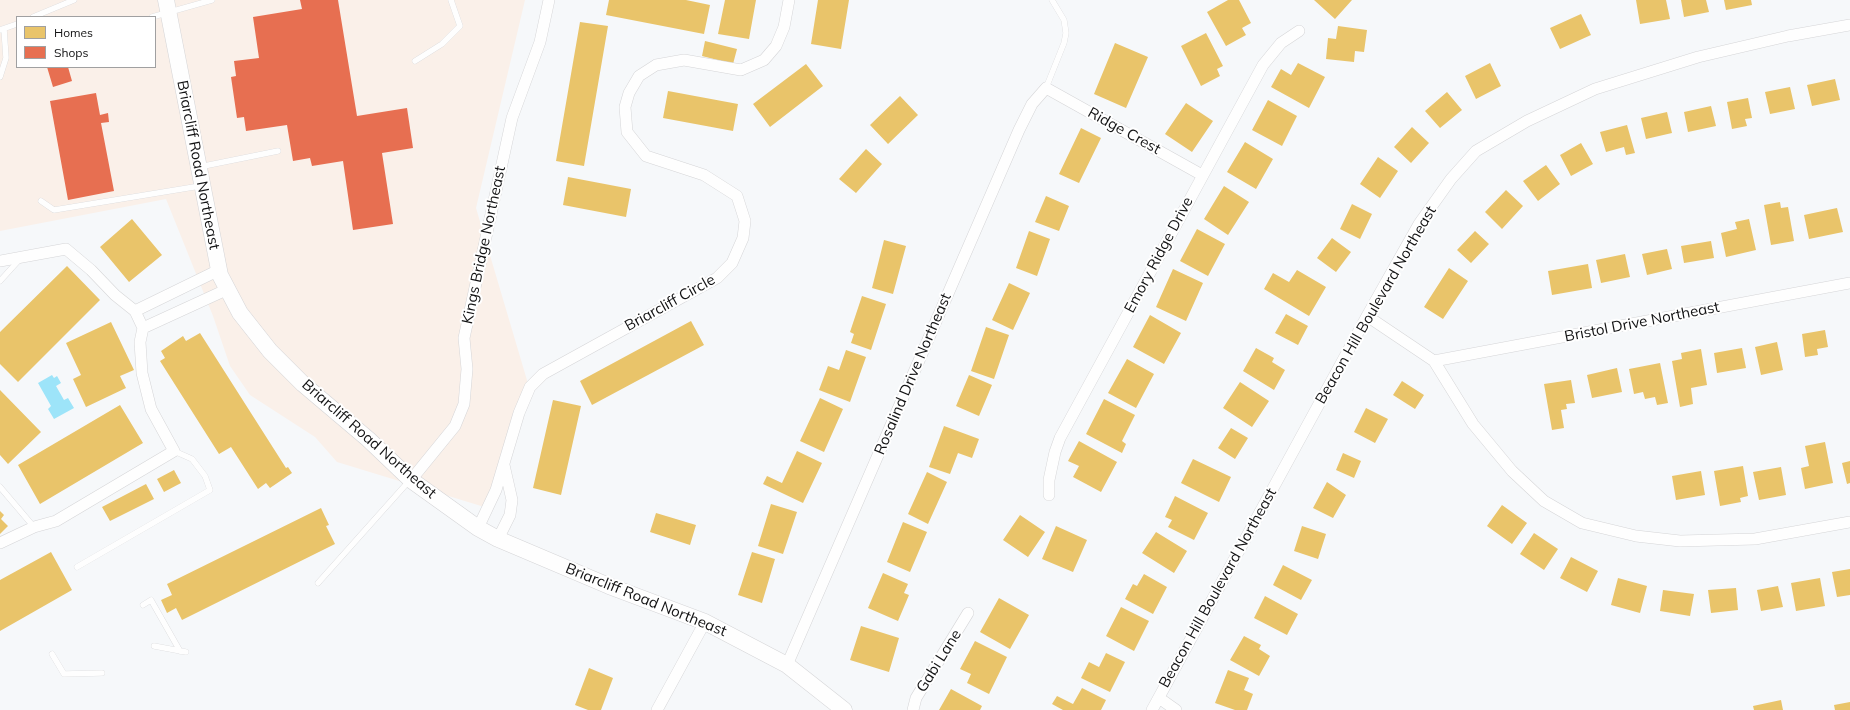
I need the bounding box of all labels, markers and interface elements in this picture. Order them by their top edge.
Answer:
legend [16,16,156,68]
text: Homes [54,25,93,40]
text: Shops [54,45,89,60]
street label: Briarcliff Road Northeast [173,79,223,251]
street label: Ridge Crest [1084,104,1164,158]
street label: Kings Bridge Northeast [458,164,510,326]
street label: Emory Ridge Drive [1121,194,1197,316]
street label: Beacon Hill Boulevard Northeast [1312,203,1440,407]
street label: Briarcliff Circle [622,271,718,335]
street label: Rosalind Drive Northeast [871,291,955,457]
street label: Bristol Drive Northeast [1563,298,1721,346]
street label: Briarcliff Road Northeast [298,376,440,502]
street label: Beacon Hill Boulevard Northeast [1155,485,1281,691]
street label: Briarcliff Road Northeast [563,559,729,641]
street label: Gabi Lane [913,626,965,696]

